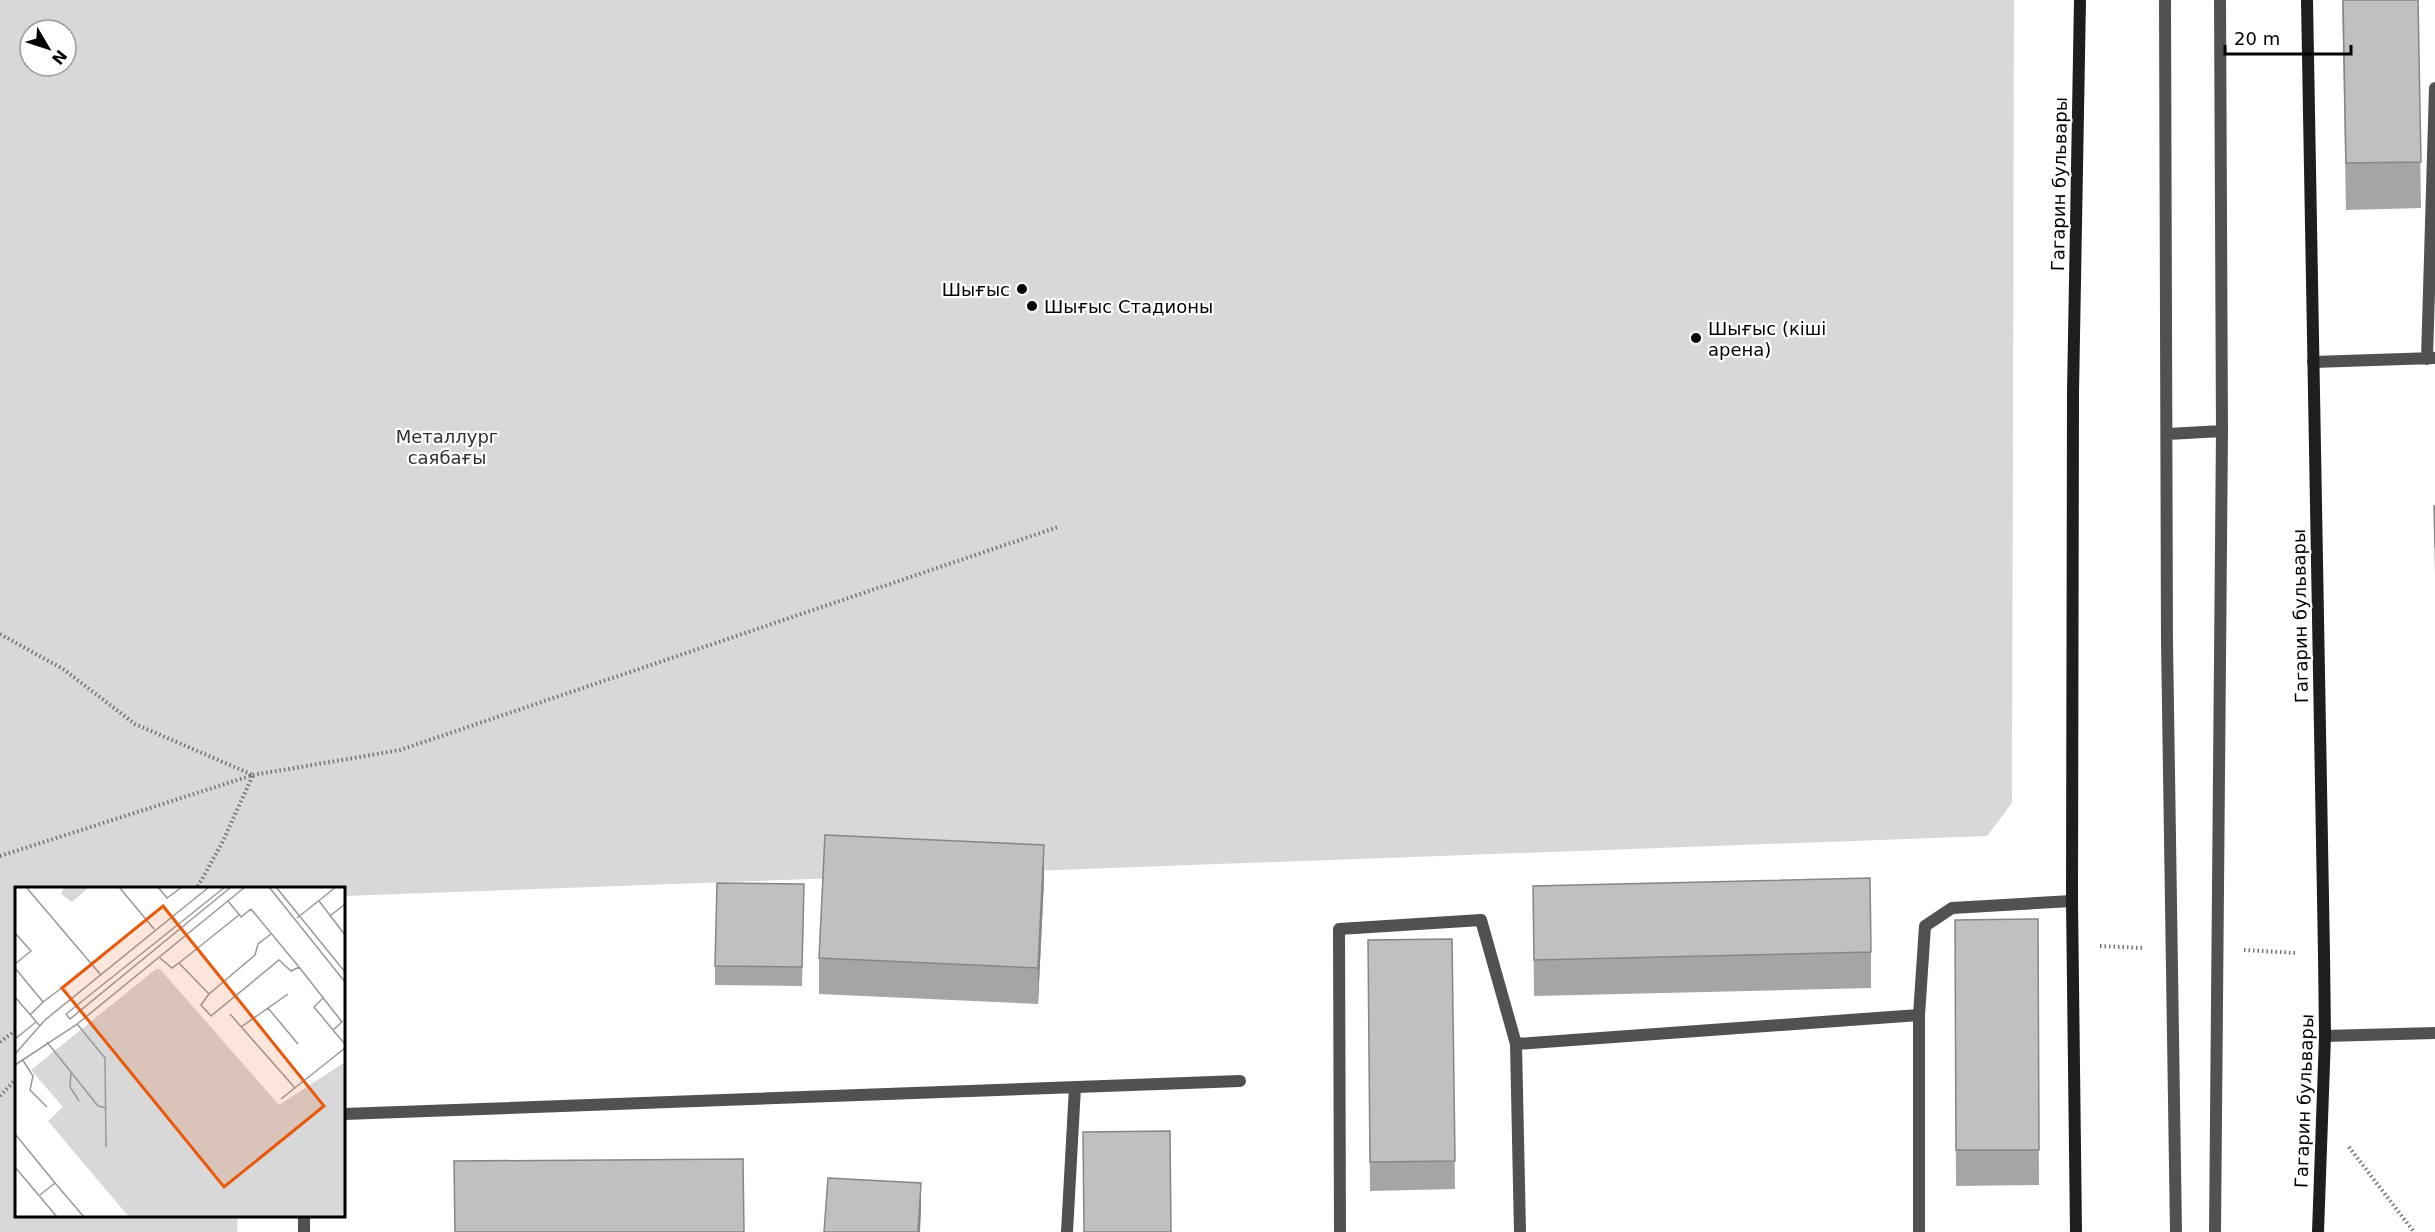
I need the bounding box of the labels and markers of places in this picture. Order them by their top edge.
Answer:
place label: Шығыс [942,279,1010,300]
marker: Шығыс [1015,282,1029,296]
place label: Шығыс Стадионы [1044,296,1213,317]
marker: Шығыс Стадионы [1025,299,1039,313]
place label: Шығыс (кіші арена) [1708,318,1826,360]
marker: Шығыс (кіші арена) [1689,331,1703,345]

